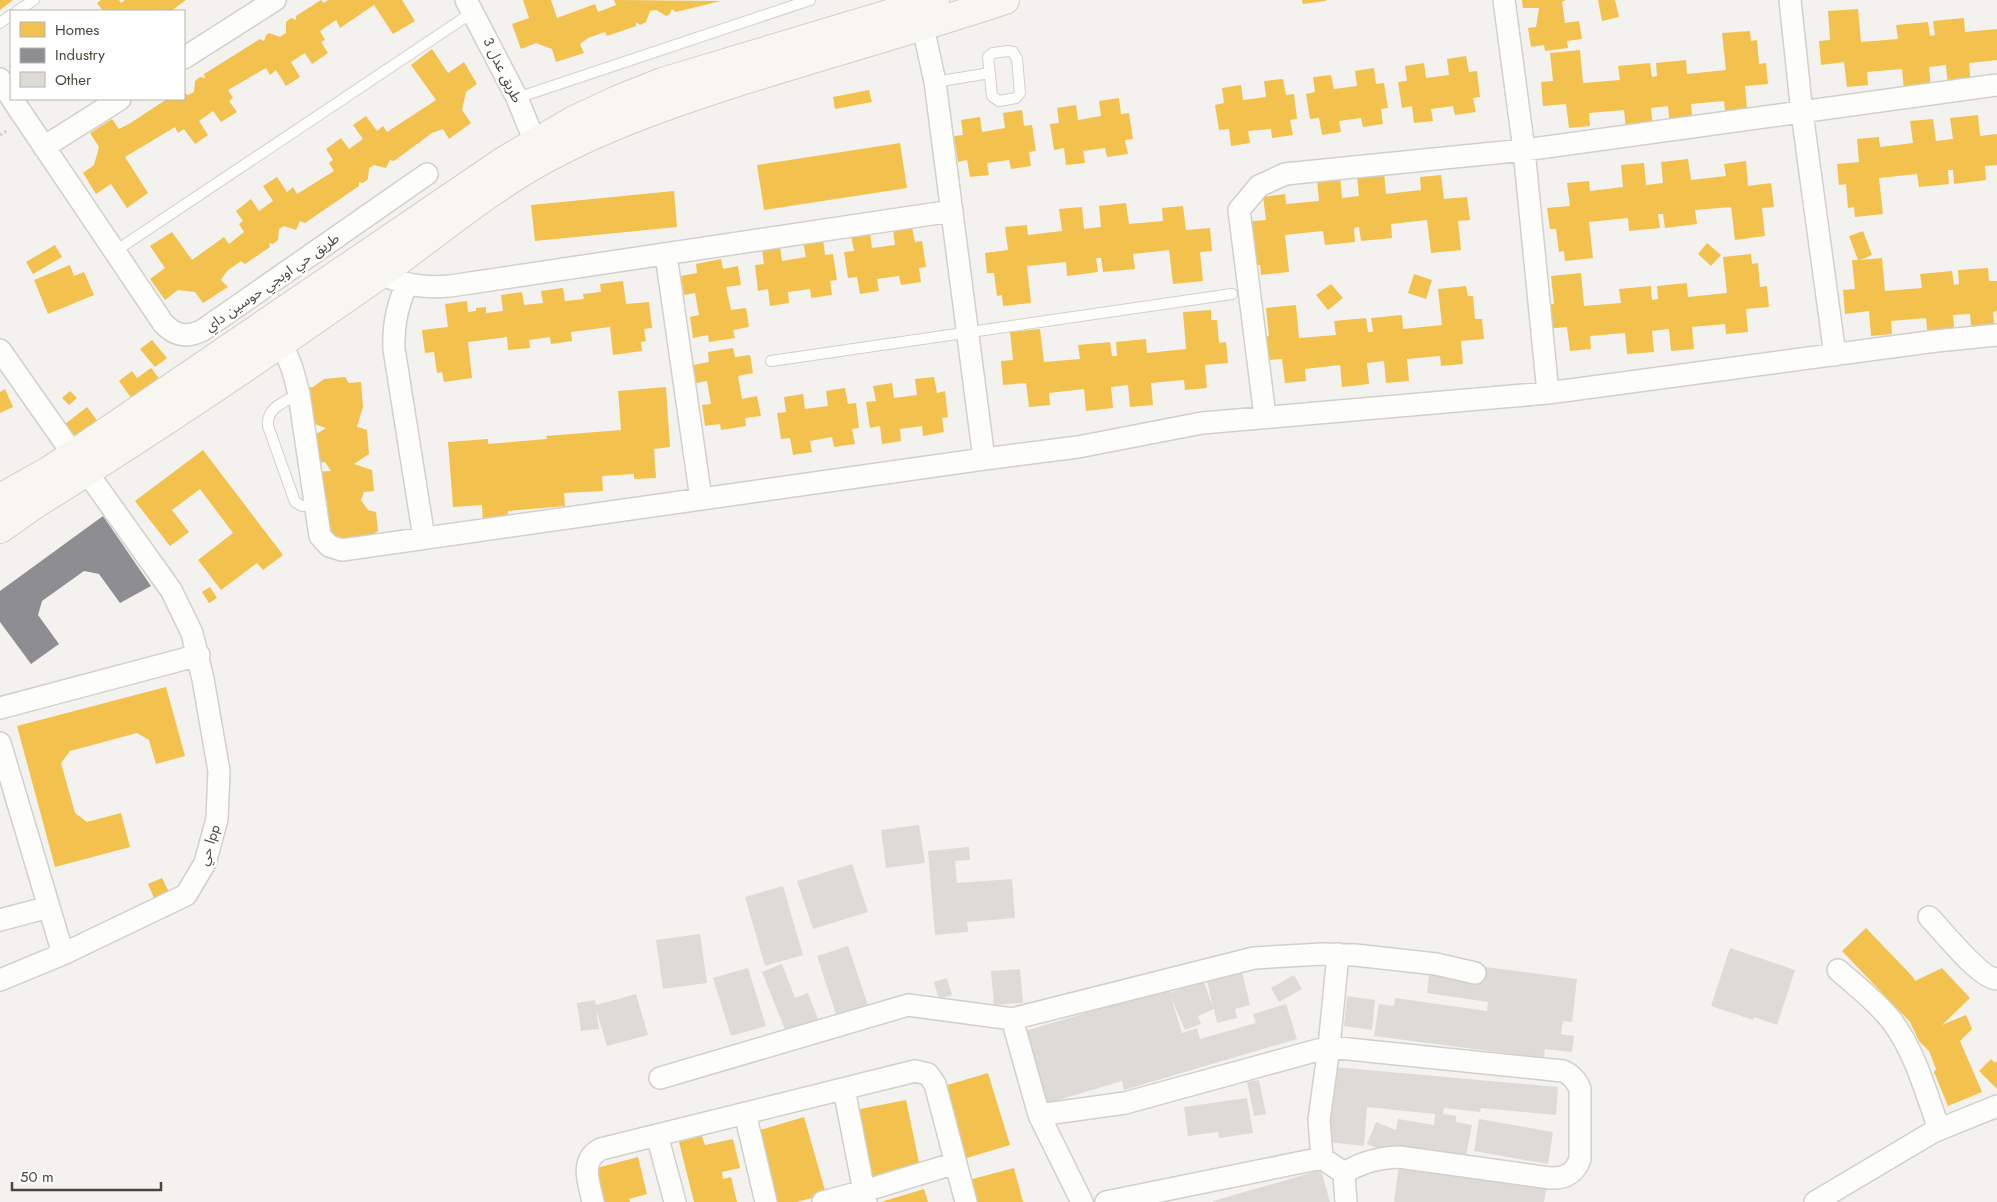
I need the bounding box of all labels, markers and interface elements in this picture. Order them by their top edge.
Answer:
legend [10,10,185,100]
text: Homes [55,19,99,41]
street label: طريق عدل 3 [479,34,527,106]
text: Industry [55,44,105,66]
text: Other [55,69,92,91]
street label: طريق حي اوبجي حوسين داي [201,228,344,337]
street label: حي lpp [193,822,226,868]
scale bar [12,1160,161,1192]
text: 50 m [20,1166,54,1188]

